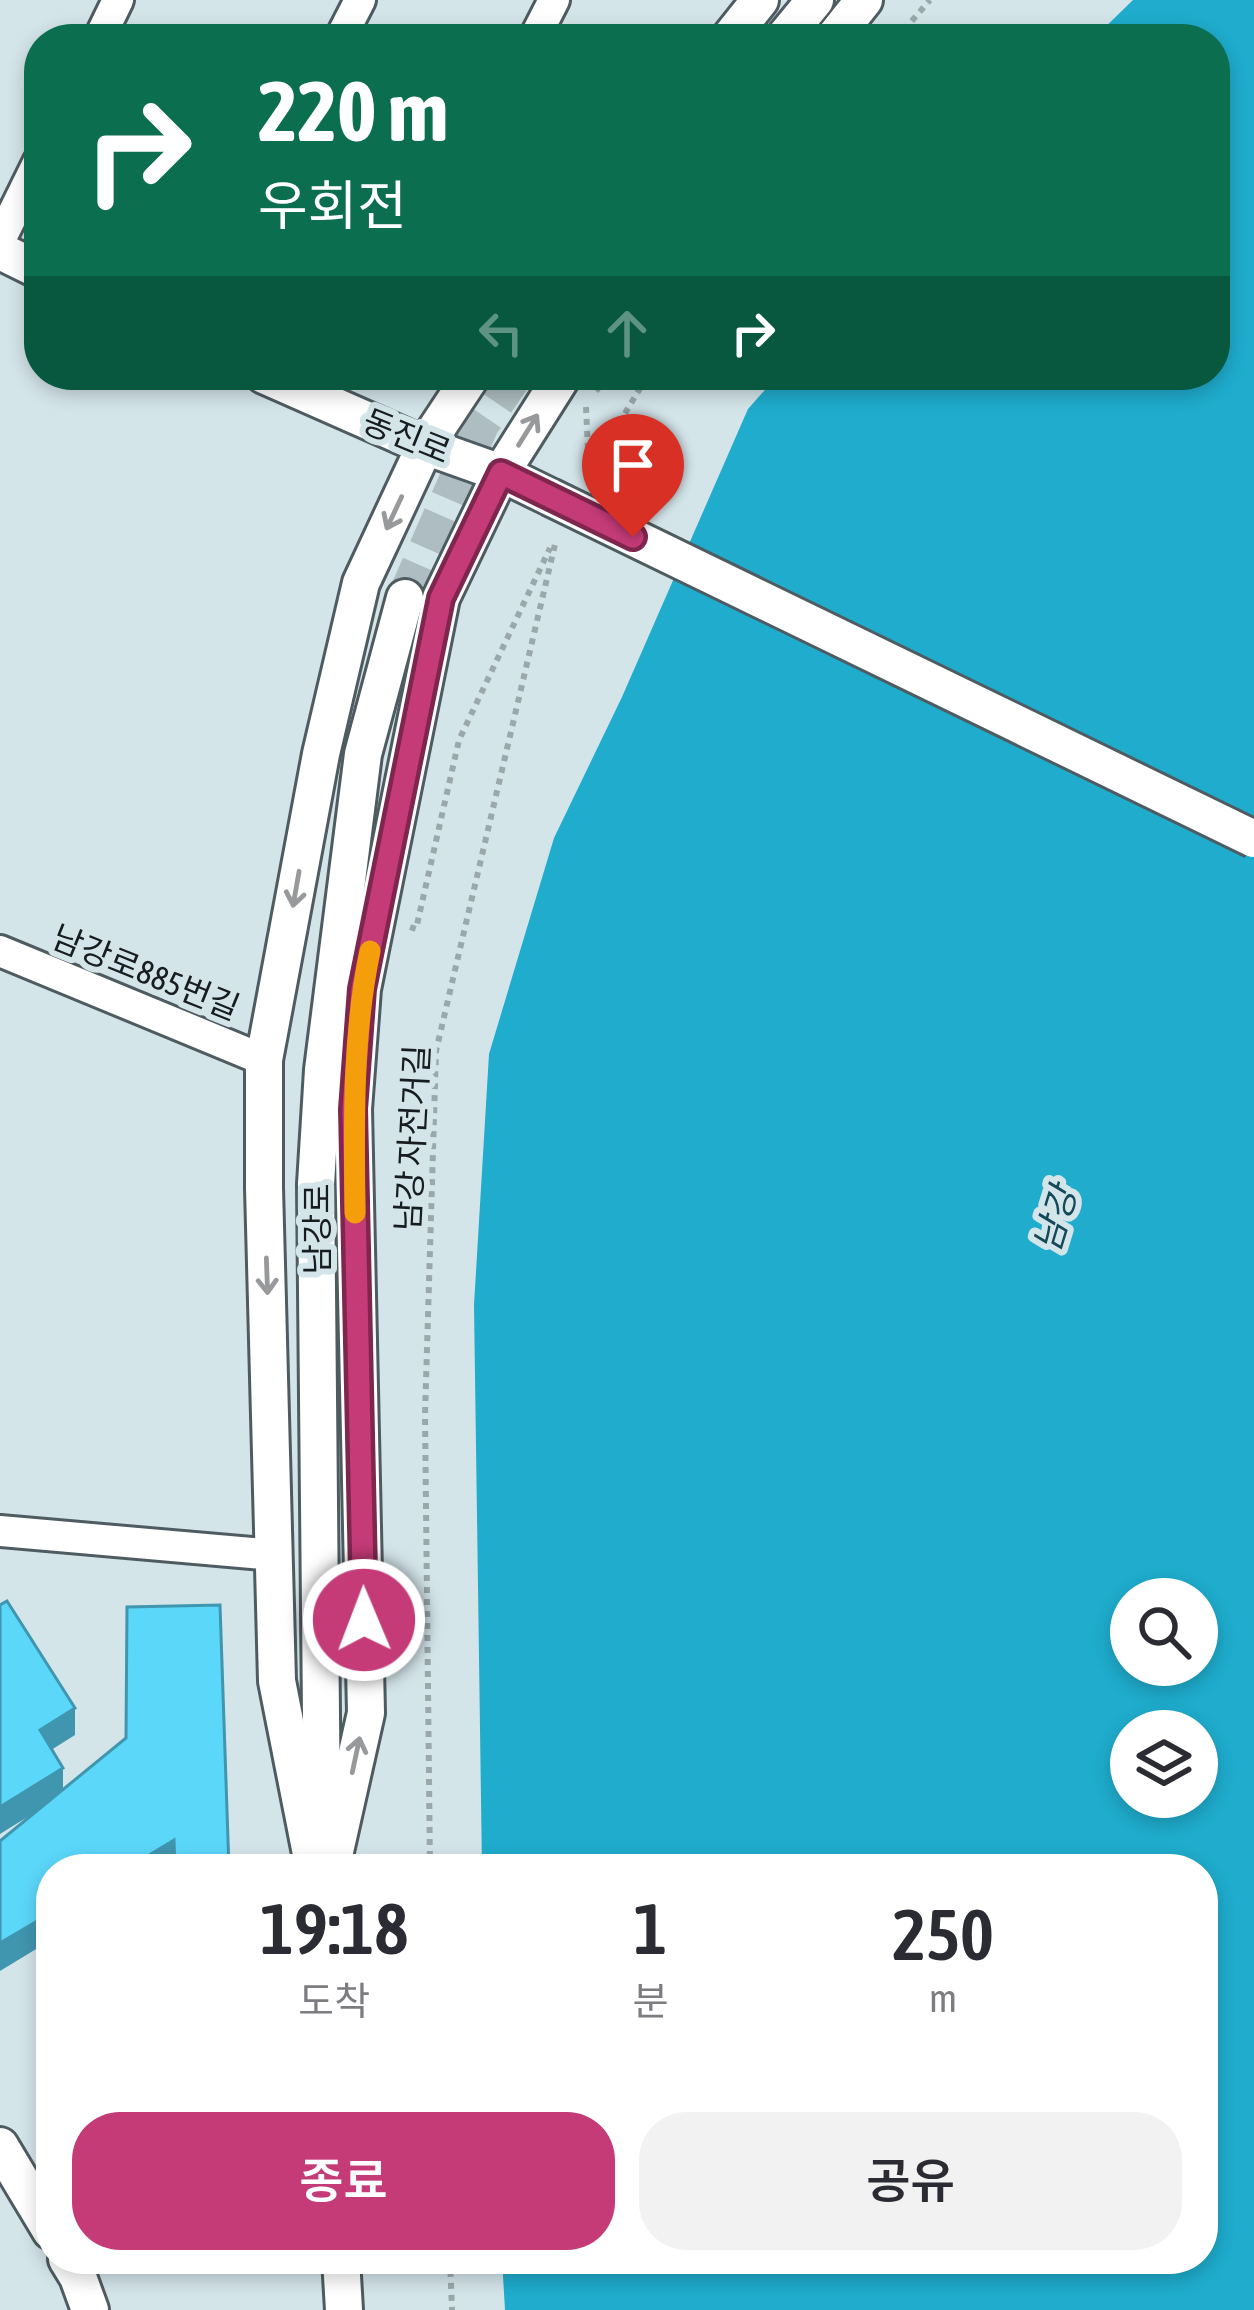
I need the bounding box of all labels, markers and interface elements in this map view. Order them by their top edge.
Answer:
text: 220 m [258,63,448,159]
icon: right [60,72,216,228]
text: 우회전 [258,175,407,236]
icon: left [468,300,534,366]
icon: ahead [594,300,660,366]
icon: right [720,300,786,366]
street label: 동진로 [358,401,456,471]
one-way arrow [516,413,541,447]
pin [582,414,684,537]
icon: arrive [600,432,666,498]
one-way arrow [382,494,404,530]
one-way arrow [284,869,306,908]
street label: 남강로885번길 [47,917,245,1027]
street label: 남강 자전거길 [388,1044,436,1232]
water label: 남강 [1025,1177,1086,1257]
street label: 남강로 [298,1183,336,1275]
one-way arrow [256,1256,279,1295]
position arrow [301,1557,427,1683]
map controls [1110,1578,1218,1818]
button: search [1110,1578,1218,1686]
button: layers [1110,1710,1218,1818]
one-way arrow [346,1736,369,1774]
text: 19:18 [260,1887,408,1969]
text: 1 [633,1887,667,1969]
text: 250 [892,1893,994,1975]
text: m [929,1976,957,2020]
text: 도착 [298,1979,370,2023]
text: 분 [632,1979,668,2023]
button: 종료 [72,2112,615,2250]
button: 공유 [639,2112,1182,2250]

